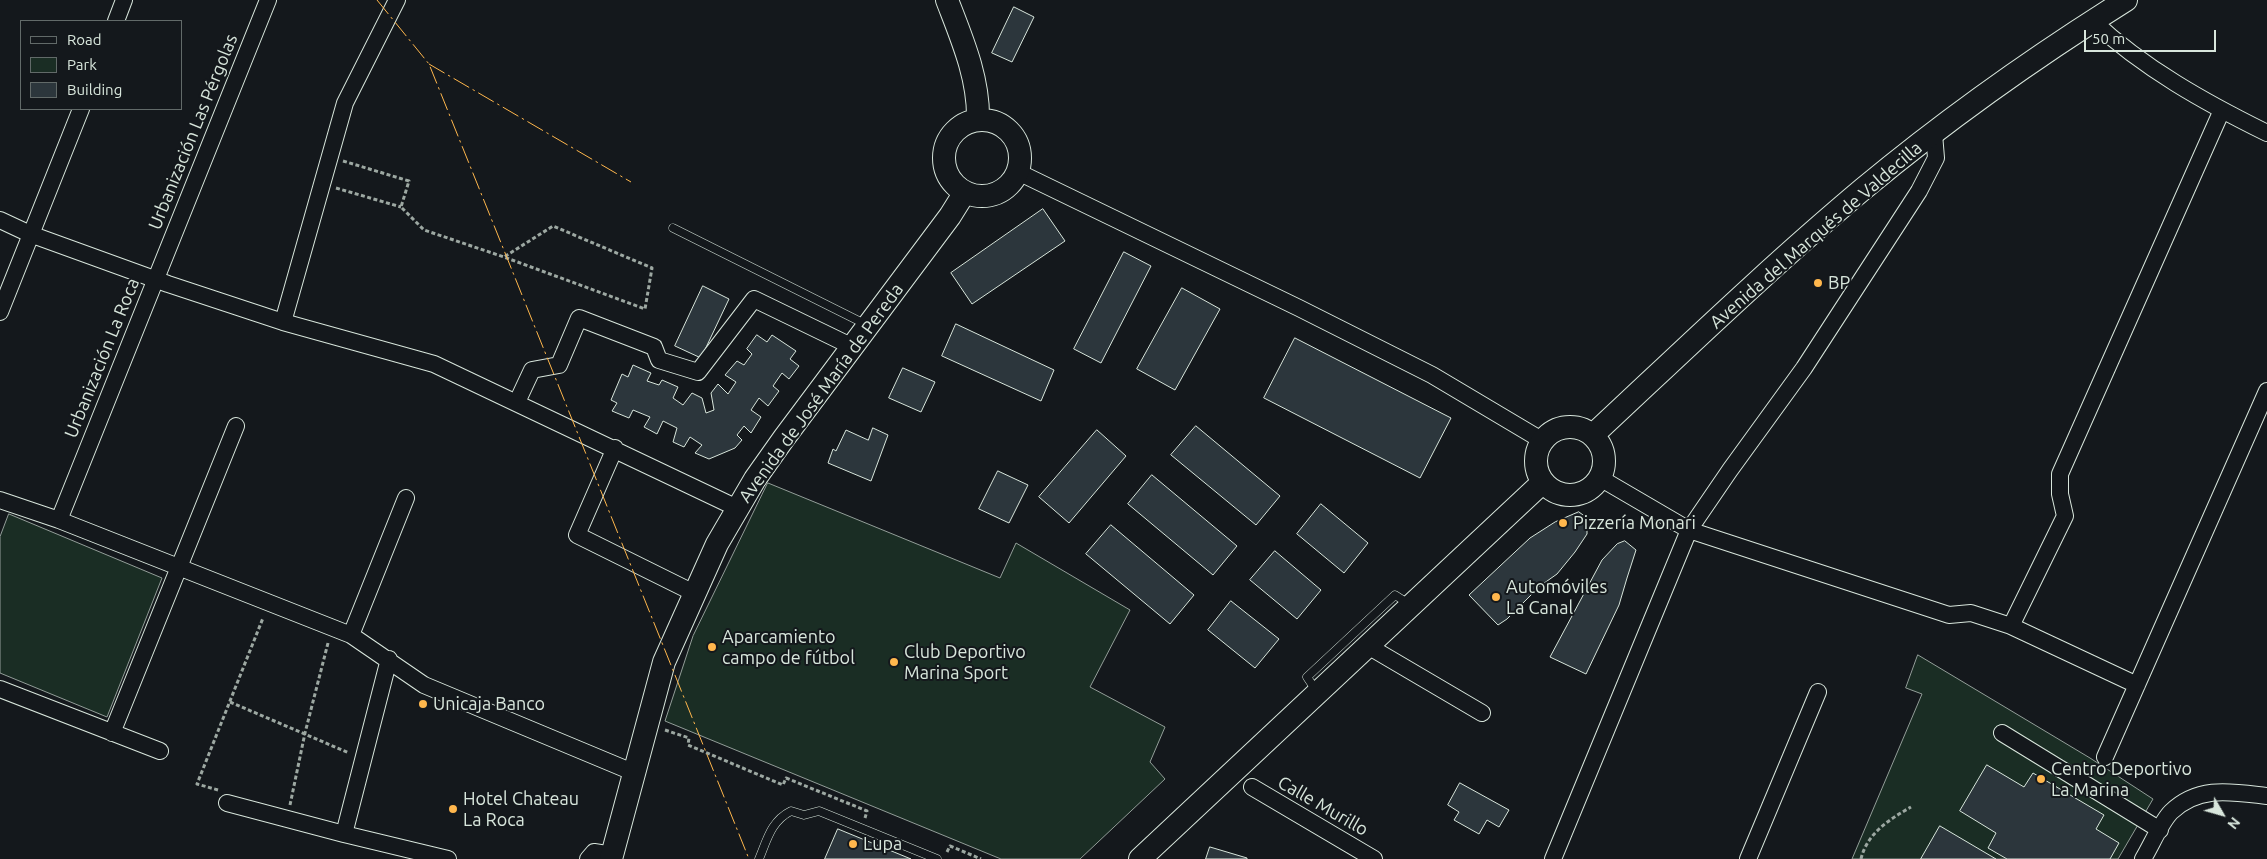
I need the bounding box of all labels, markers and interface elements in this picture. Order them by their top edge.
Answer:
legend [20,20,182,110]
scale bar [2087,20,2220,52]
text: 50 m [2092,30,2125,47]
text: Road [67,31,102,48]
street label: Urbanización Las Pérgolas [144,31,242,233]
text: Park [67,56,97,73]
text: Building [67,81,122,98]
street label: Avenida del Marqués de Valdecilla [1706,137,1926,333]
place label: BP [1828,272,1850,294]
street label: Urbanización La Roca [60,275,144,441]
marker: BP [1812,277,1824,289]
street label: Avenida de José María de Pereda [734,279,908,507]
place label: Pizzería Monari [1573,512,1696,534]
marker: Pizzería Monari [1557,517,1569,529]
place label: Automóviles La Canal [1506,576,1607,618]
marker: Automóviles La Canal [1490,591,1502,603]
place label: Aparcamiento campo de fútbol [722,626,855,669]
marker: Aparcamiento campo de fútbol [706,641,718,653]
place label: Club Deportivo Marina Sport [904,641,1026,684]
marker: Club Deportivo Marina Sport [888,656,900,668]
place label: Unicaja Banco [433,693,545,715]
marker: Unicaja Banco [417,698,429,710]
place label: Centro Deportivo La Marina [2051,758,2192,801]
street label: Calle Murillo [1274,771,1372,841]
marker: Centro Deportivo La Marina [2035,773,2047,785]
place label: Hotel Chateau La Roca [463,788,579,831]
north arrow [2197,789,2247,839]
marker: Hotel Chateau La Roca [447,803,459,815]
text: N [2224,814,2243,832]
place label: Lupa [863,833,902,855]
marker: Lupa [847,838,859,850]

